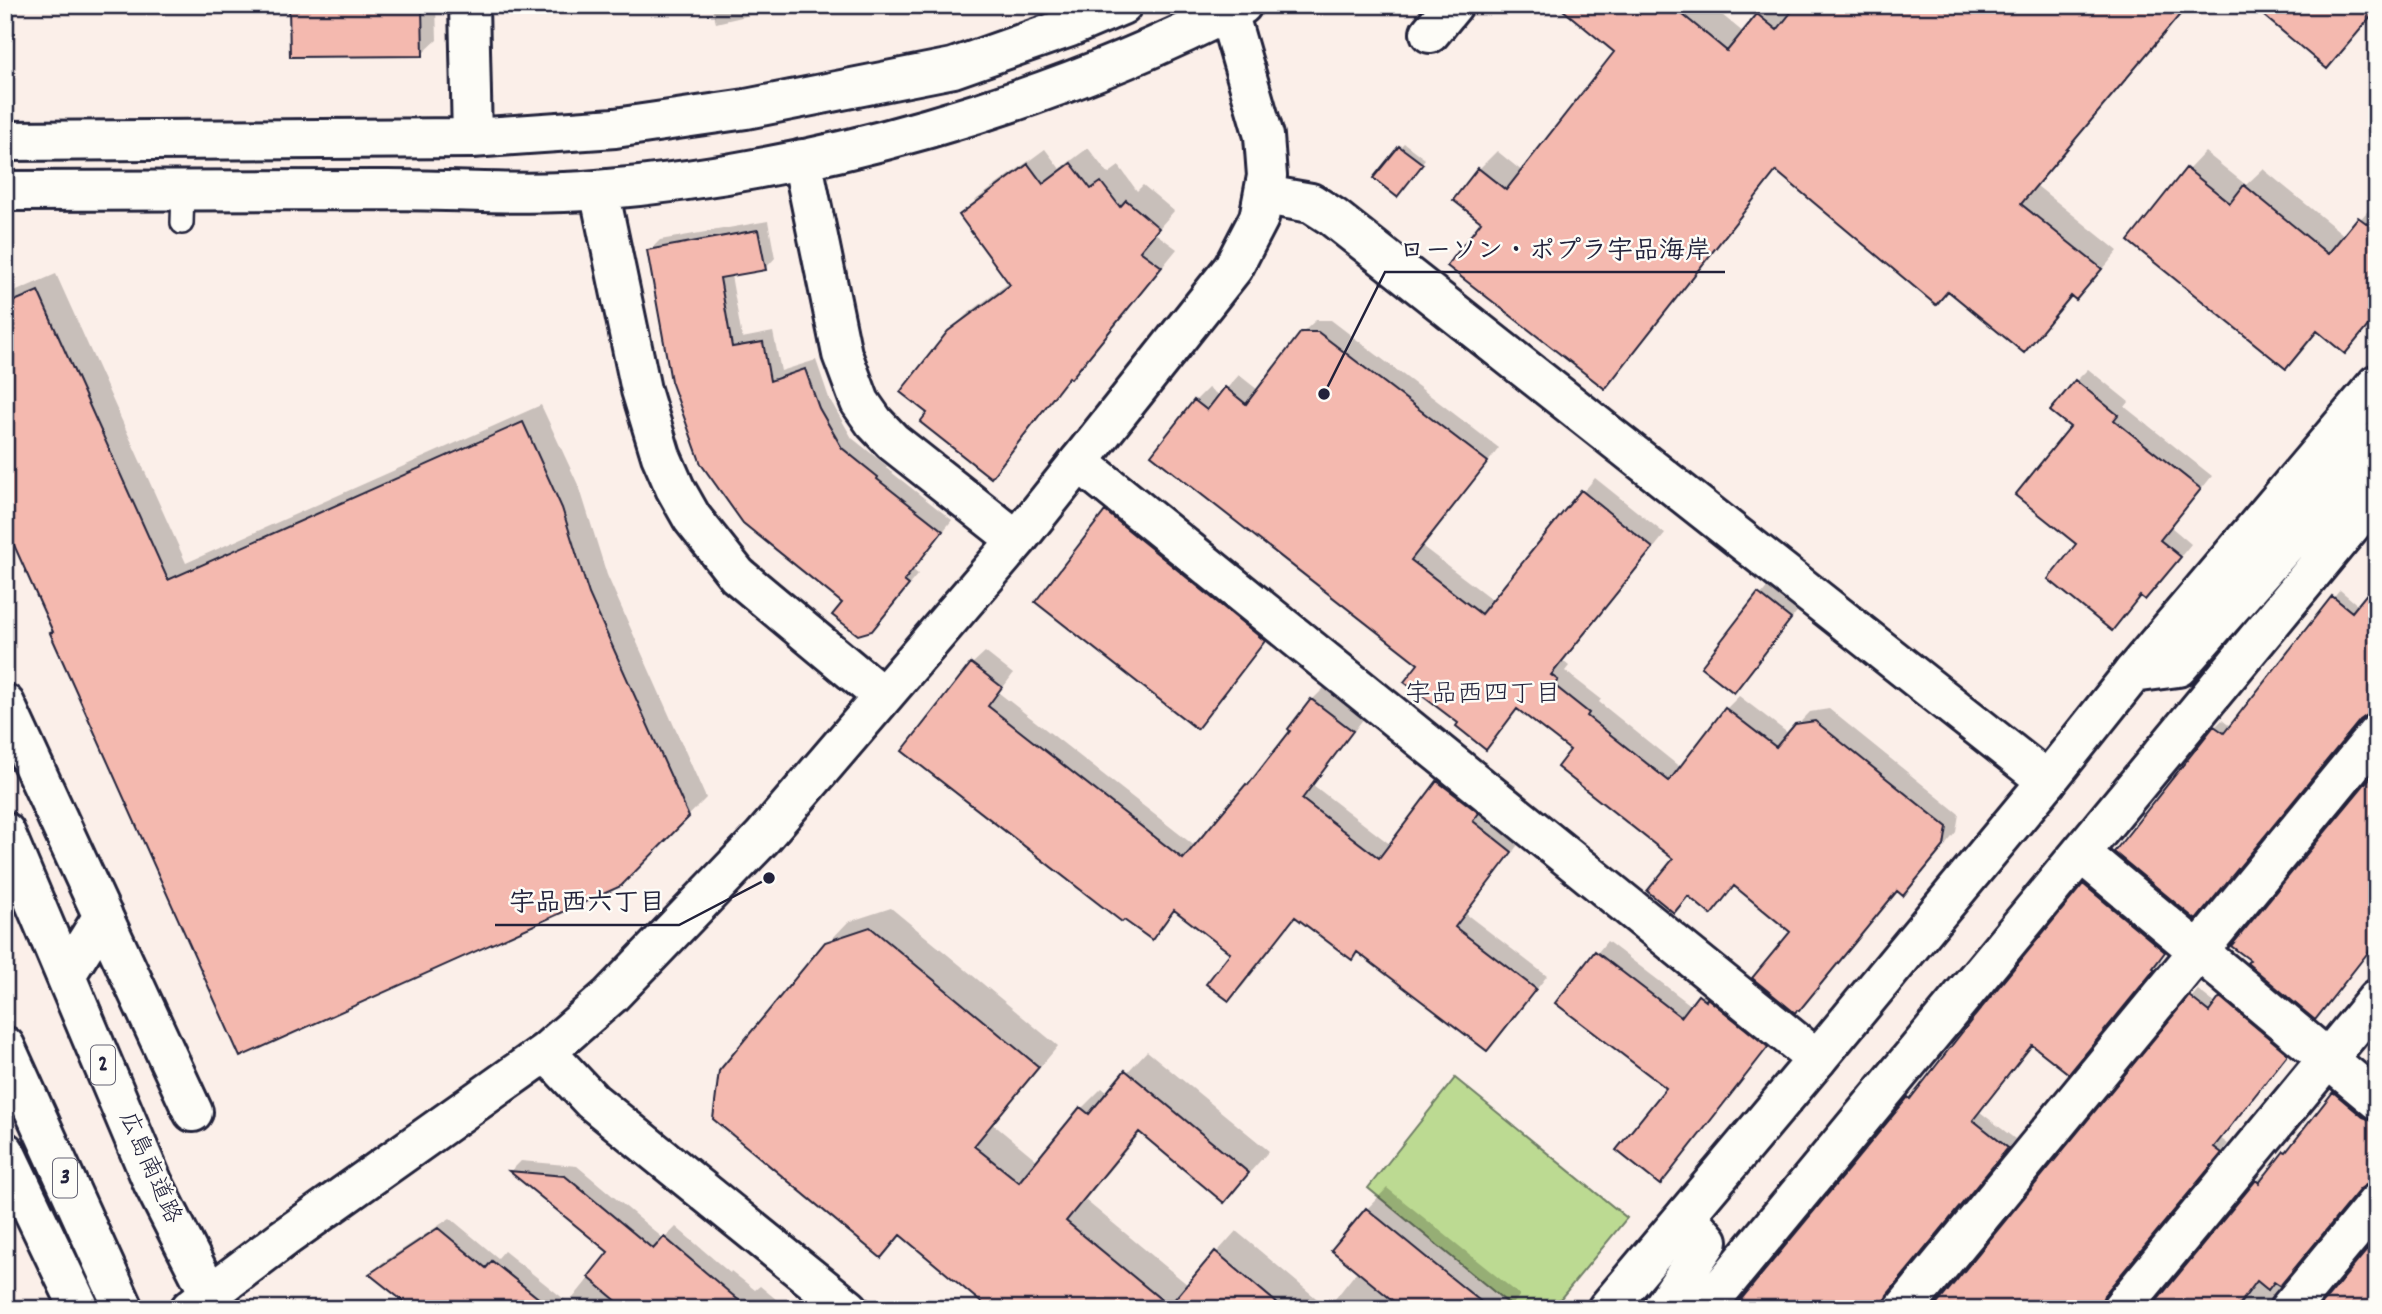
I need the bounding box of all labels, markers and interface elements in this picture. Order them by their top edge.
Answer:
callout: ローソン・ポプラ宇品海岸 [1385,225,1725,272]
text: ローソン・ポプラ宇品海岸 [1399,234,1711,271]
district label: 宇品西四丁目 [1405,677,1561,714]
callout: 宇品西六丁目 [495,878,679,925]
text: 宇品西六丁目 [509,886,665,923]
road number: 2 [91,1046,115,1084]
street label: 広島南道路 [109,1106,189,1230]
road number: 3 [53,1158,77,1198]

